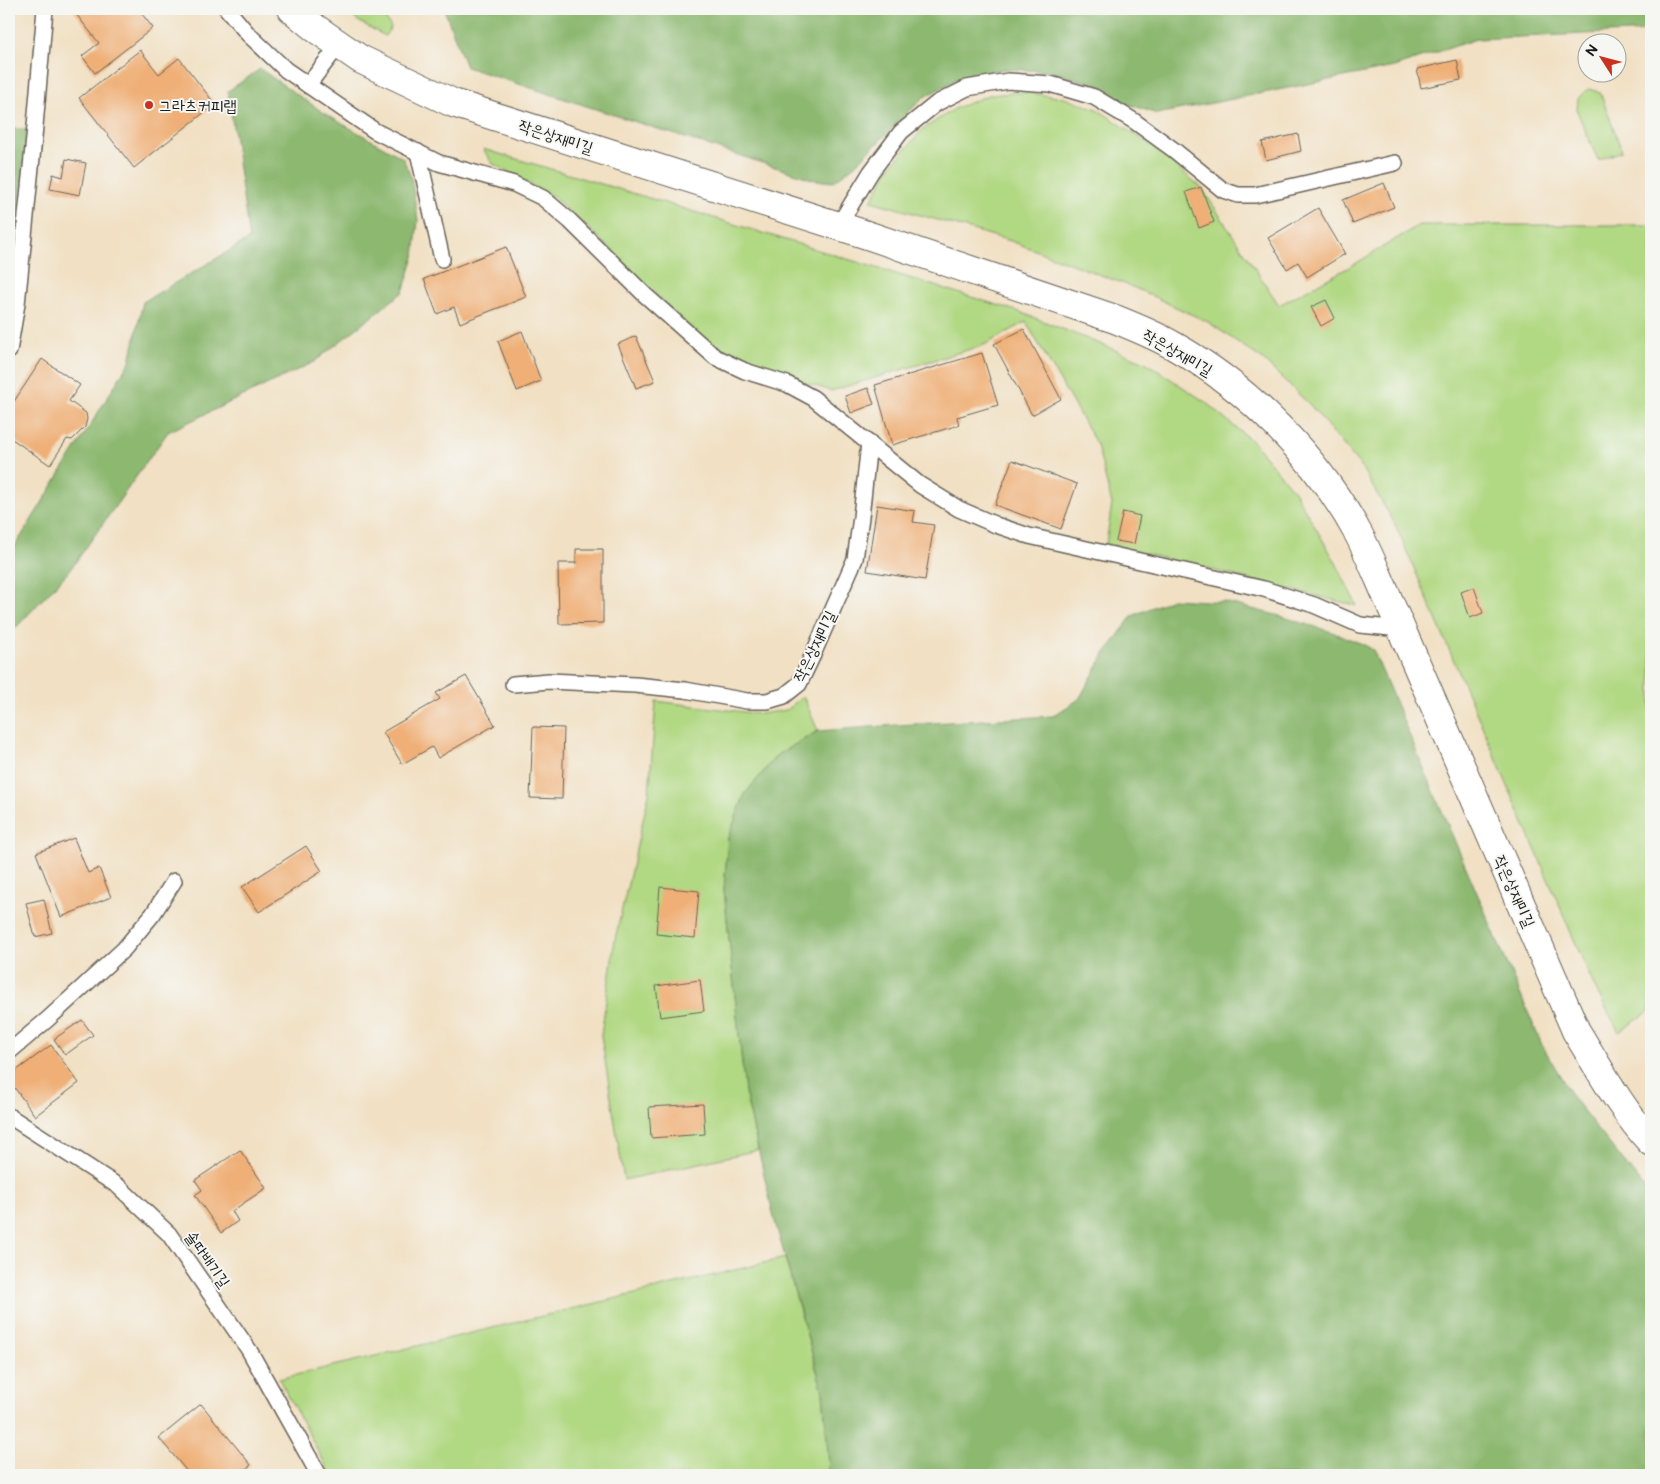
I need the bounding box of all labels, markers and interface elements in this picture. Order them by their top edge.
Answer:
north arrow [1578,32,1628,82]
text: N [1582,41,1602,60]
place label: 그라츠커피랩 [159,97,236,116]
marker: 그라츠커피랩 [143,99,155,111]
street label: 작은상재미길 [516,116,595,158]
street label: 작은상재미길 [1139,326,1216,381]
street label: 작은상재미길 [790,608,841,686]
street label: 작은상재미길 [1489,852,1538,931]
street label: 솔따배기길 [181,1228,233,1292]

